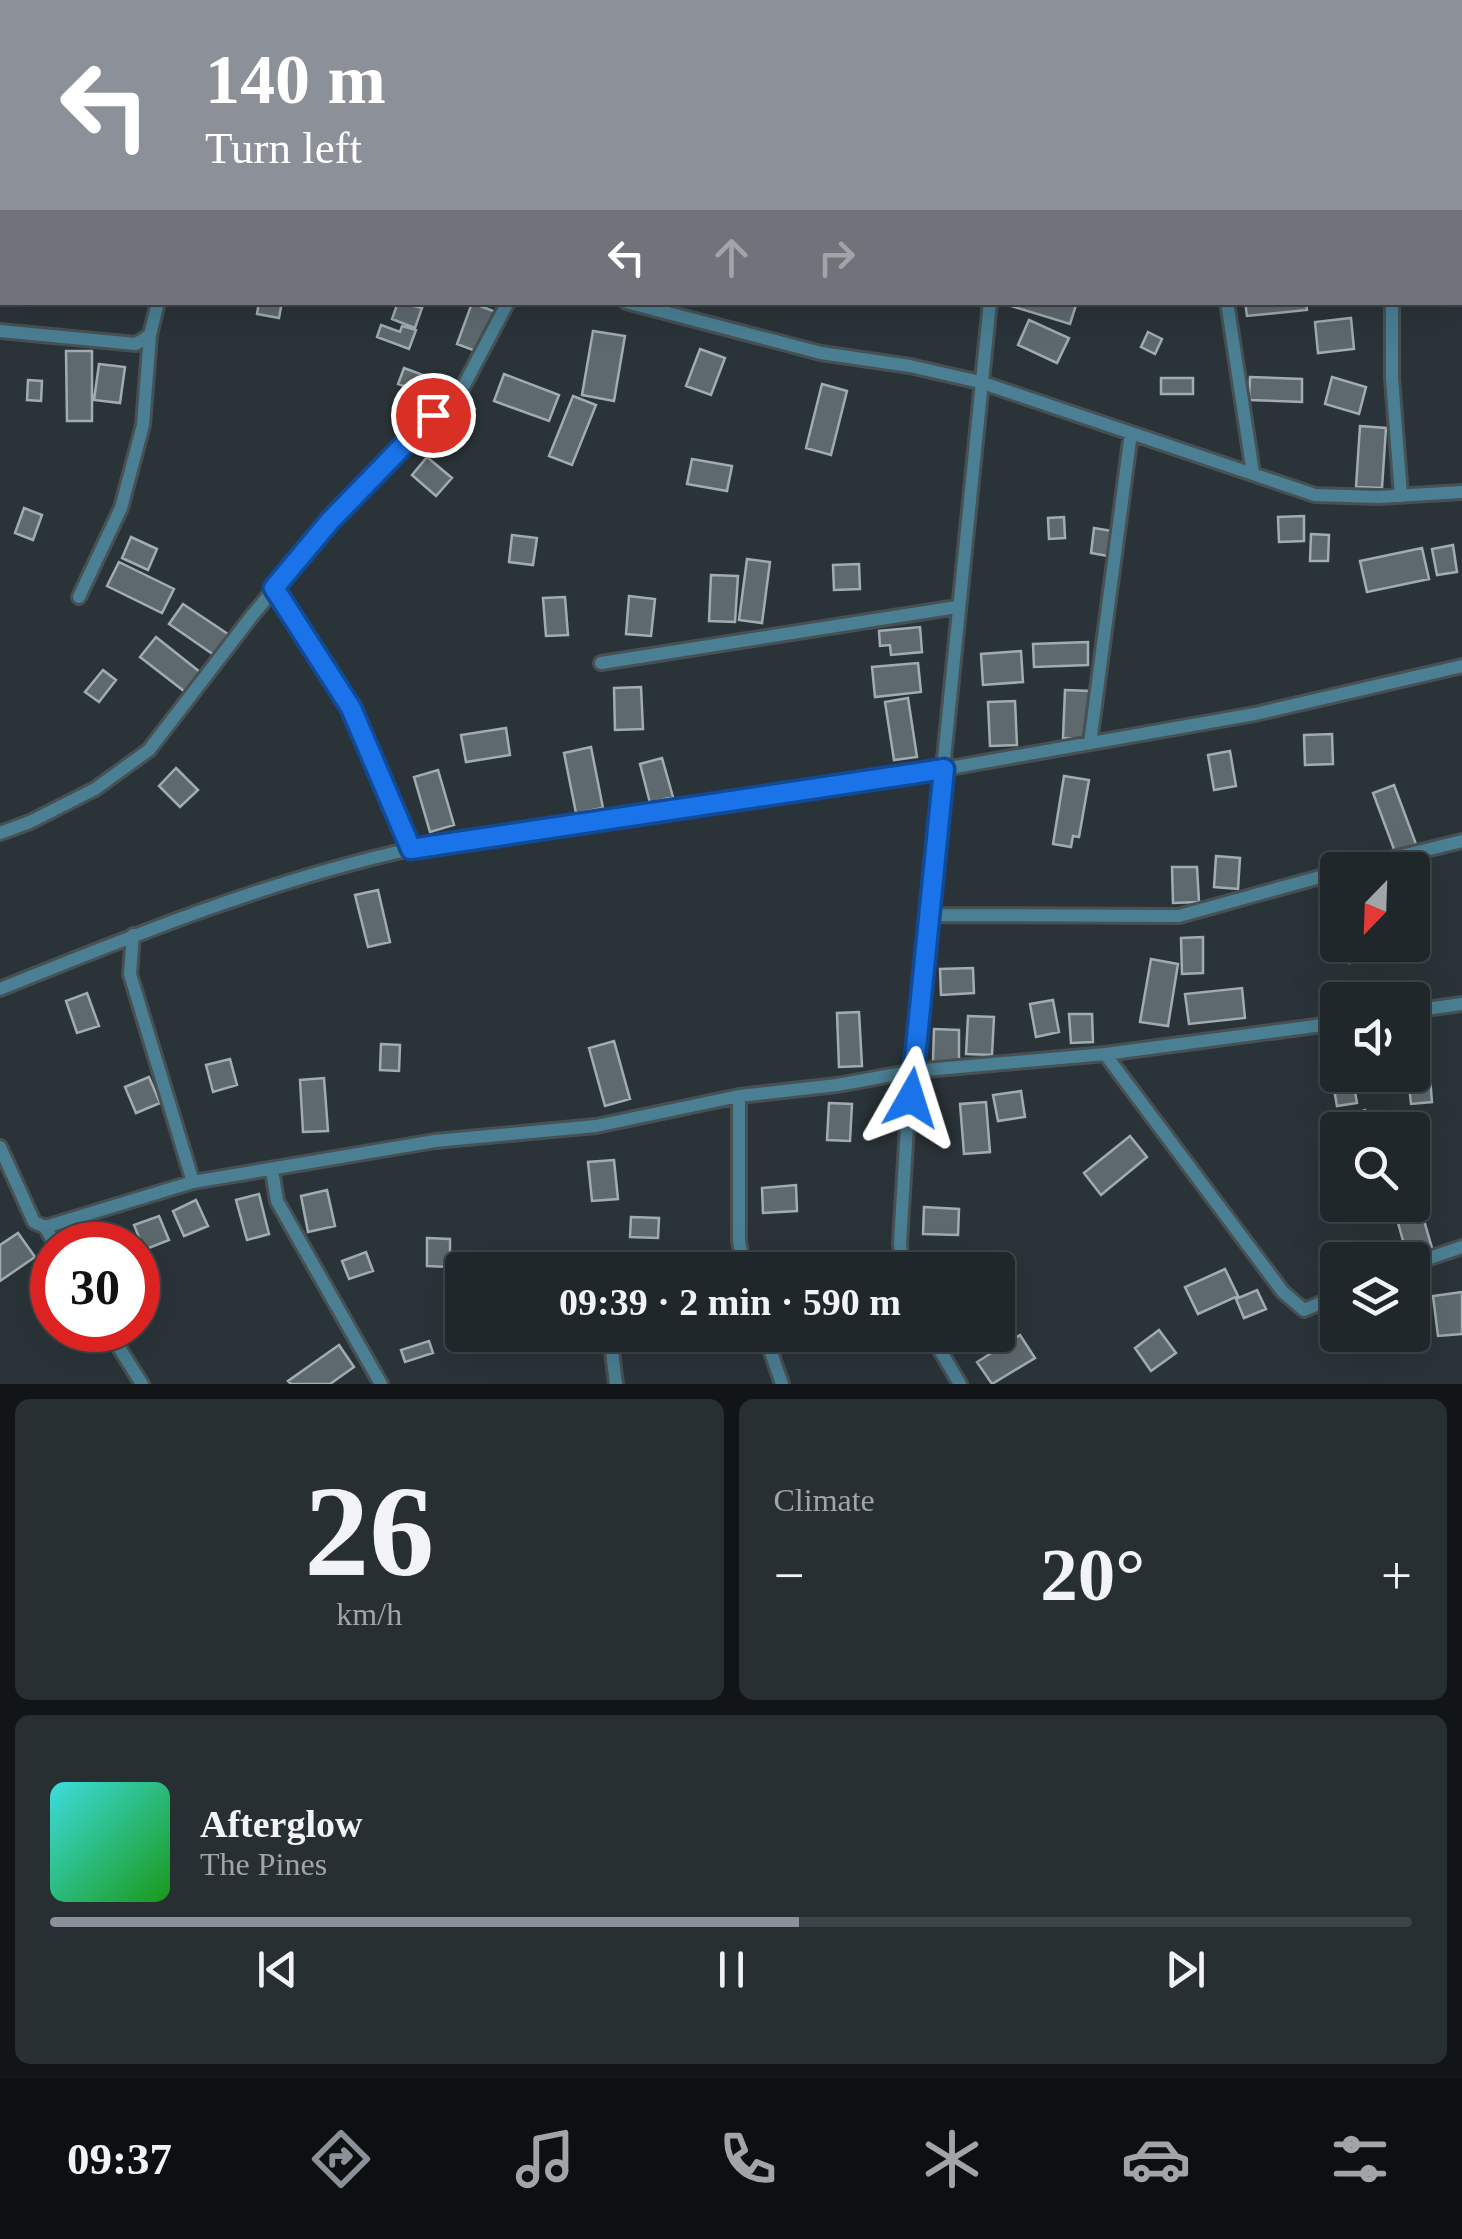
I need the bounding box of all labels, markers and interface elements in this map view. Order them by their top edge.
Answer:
icon: left [40,40,170,170]
text: 140 m [205,41,386,118]
text: Turn left [205,123,362,173]
icon: left [599,230,654,285]
icon: ahead [704,230,759,285]
icon: right [809,230,864,285]
pin [391,373,476,458]
icon: arrive [406,388,461,443]
north arrow [1320,852,1430,962]
map controls [1320,852,1430,1352]
button: sound [1320,982,1430,1092]
position arrow [859,1046,963,1150]
button: search [1320,1112,1430,1222]
speed limit sign: 30 [30,1222,160,1352]
button: layers [1320,1242,1430,1352]
text: 09:39 · 2 min · 590 m [559,1281,901,1323]
text: 26 [304,1459,434,1603]
text: Climate [774,1482,875,1518]
text: 20° [1040,1533,1145,1616]
text: − [774,1545,805,1606]
text: + [1381,1545,1412,1606]
text: km/h [336,1596,402,1632]
text: Afterglow [200,1803,362,1845]
text: The Pines [200,1846,327,1882]
icon: previous [250,1942,305,1997]
icon: pause [704,1942,759,1997]
icon: next [1158,1942,1213,1997]
icon: directions [306,2124,376,2194]
icon: music [510,2124,580,2194]
icon: phone [713,2124,783,2194]
icon: climate [917,2124,987,2194]
icon: car [1121,2124,1191,2194]
icon: filters [1325,2124,1395,2194]
text: 09:37 [67,2134,172,2184]

